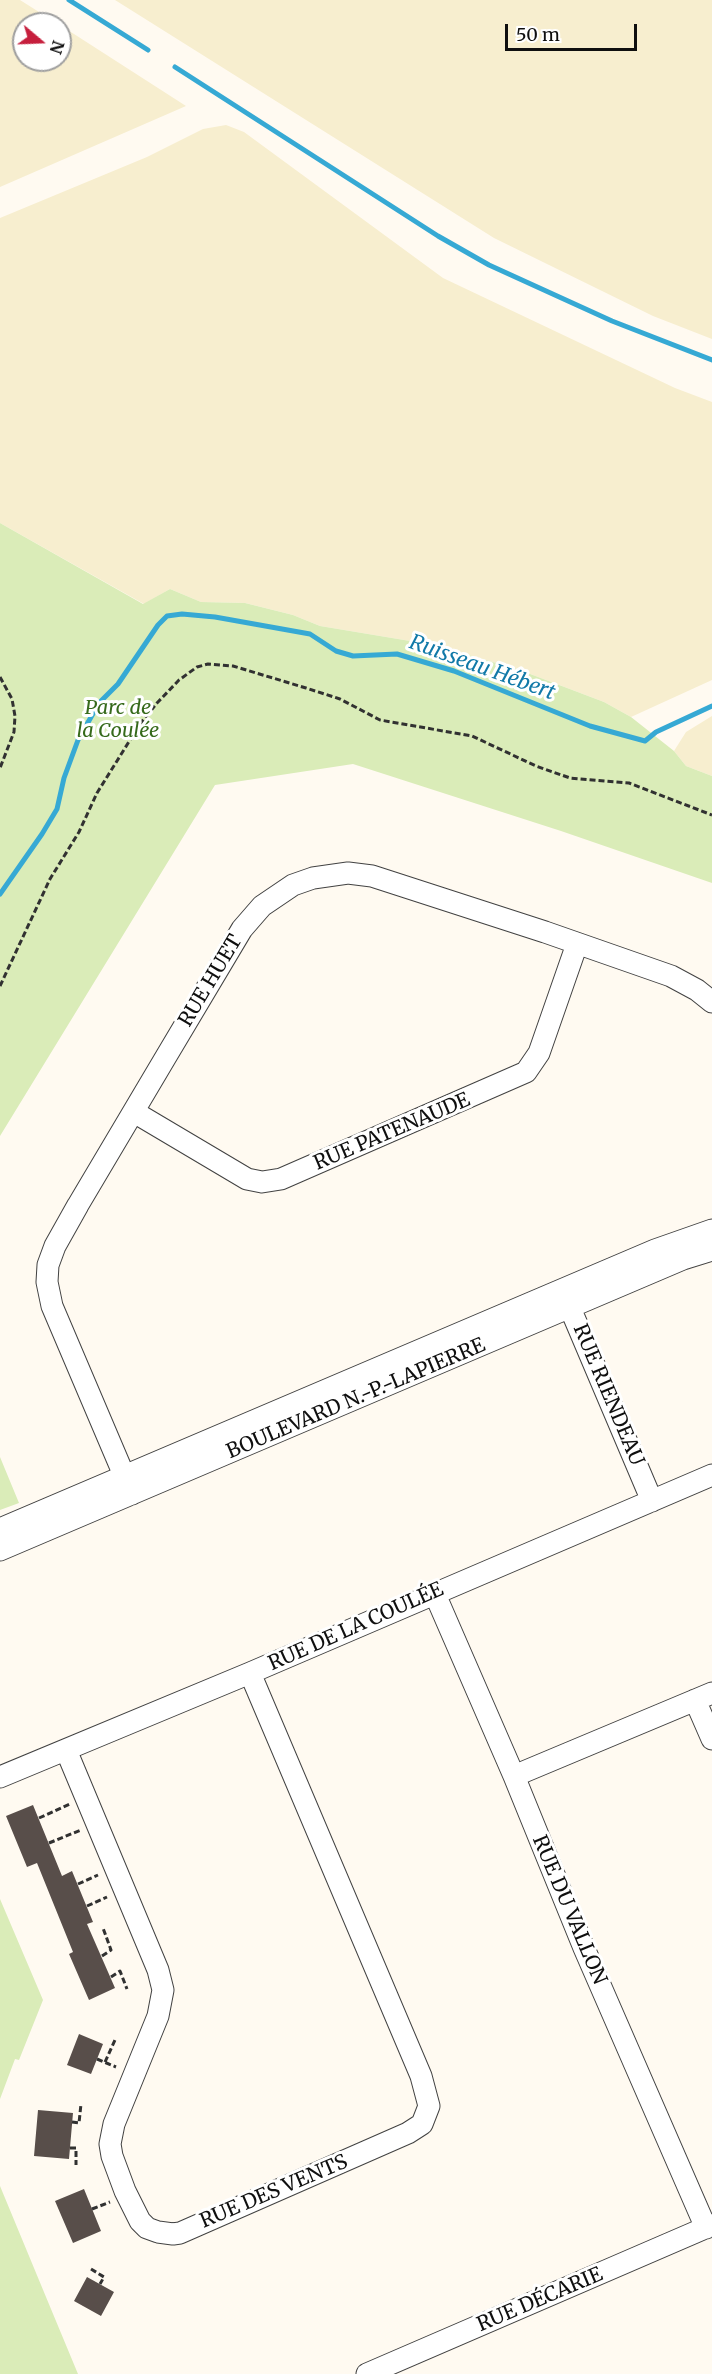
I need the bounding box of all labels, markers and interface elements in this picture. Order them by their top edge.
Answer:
north arrow [12,12,72,72]
scale bar [508,12,640,50]
text: 50 m [516,23,560,46]
text: N [46,38,69,56]
water label: Ruisseau Hébert [406,630,558,706]
park label: Parc de la Coulée [77,696,159,743]
street label: RUE HUET [174,931,248,1031]
street label: RUE PATENAUDE [310,1088,474,1176]
street label: RUE RIENDEAU [567,1321,649,1469]
street label: BOULEVARD N.-P.-LAPIERRE [223,1334,489,1464]
street label: RUE DE LA COULÉE [265,1578,447,1676]
street label: RUE DU VALLON [527,1832,611,1988]
street label: RUE DES VENTS [197,2150,351,2234]
street label: RUE DÉCARIE [474,2263,606,2337]

